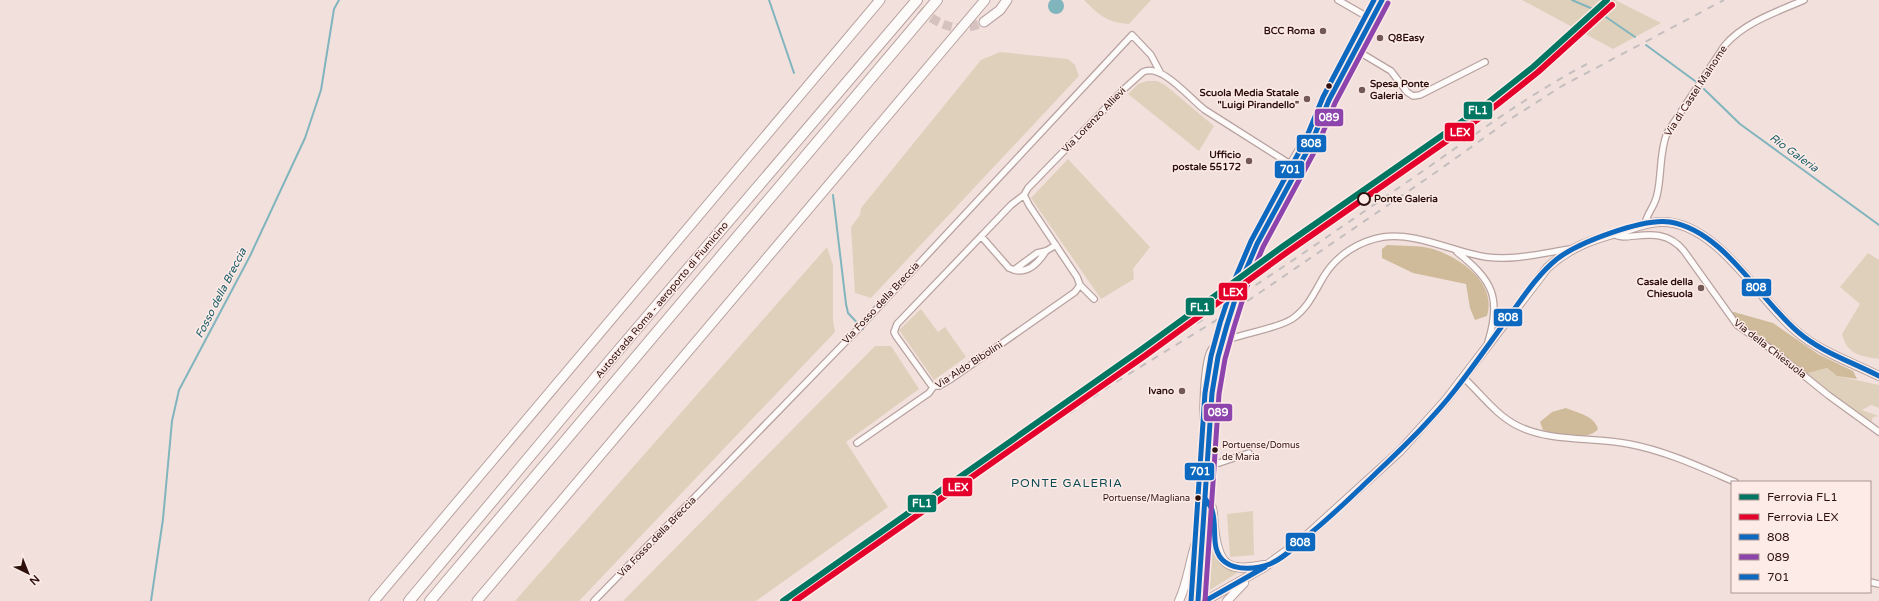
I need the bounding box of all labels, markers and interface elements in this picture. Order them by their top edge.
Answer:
place label: BCC Roma [1264,25,1315,37]
marker: BCC Roma [1318,26,1328,36]
place label: Q8Easy [1388,32,1425,44]
marker: Q8Easy [1375,33,1385,43]
street label: Via di Castel Malnome [1662,43,1730,139]
place label: Spesa Ponte Galeria [1370,78,1429,102]
unlabelled marker [1324,81,1334,91]
street label: Via Lorenzo Allievi [1060,85,1128,155]
marker: Spesa Ponte Galeria [1357,85,1367,95]
place label: Scuola Media Statale "Luigi Pirandello" [1200,87,1299,111]
marker: Scuola Media Statale "Luigi Pirandello" [1302,94,1312,104]
line badge: FL1 [1463,101,1493,120]
text: FL1 [1468,104,1488,117]
line badge: 089 [1314,108,1344,127]
text: 089 [1319,111,1339,124]
line badge: LEX [1444,122,1475,142]
text: LEX [1450,126,1471,139]
water label: Rio Galeria [1767,131,1821,175]
line badge: 808 [1296,134,1327,153]
text: 808 [1301,137,1321,150]
place label: Ufficio postale 55172 [1172,149,1241,173]
marker: Ufficio postale 55172 [1244,156,1254,166]
line badge: 701 [1274,160,1305,179]
text: 701 [1280,163,1300,176]
marker: Ponte Galeria [1357,192,1371,206]
place label: Ponte Galeria [1374,193,1438,205]
street label: Autostrada Roma - aeroporto di Fiumicino [593,219,731,381]
water label: Fosso della Breccia [193,245,250,340]
street label: Via Fosso della Breccia [840,260,922,346]
place label: Casale della Chiesuola [1637,276,1693,300]
line badge: 808 [1741,278,1772,297]
text: 808 [1746,281,1766,294]
line badge: LEX [1218,282,1248,301]
marker: Casale della Chiesuola [1696,283,1706,293]
text: LEX [1223,286,1244,299]
line badge: FL1 [1185,297,1215,316]
text: FL1 [1190,301,1210,314]
line badge: 808 [1493,308,1523,327]
text: 808 [1498,311,1518,324]
street label: Via della Chiesuola [1731,317,1809,381]
street label: Via Aldo Bibolini [933,339,1005,391]
place label: Ivano [1148,385,1174,397]
marker: Ivano [1177,386,1187,396]
line badge: 089 [1203,403,1233,422]
text: 089 [1208,406,1228,419]
place label: Portuense/Domus de Maria [1222,440,1300,463]
marker: Portuense/Domus de Maria [1210,445,1220,455]
line badge: 701 [1184,462,1215,481]
text: 701 [1190,465,1210,478]
district label: PONTE GALERIA [1011,476,1123,490]
line badge: LEX [942,477,973,497]
text: LEX [948,481,969,494]
legend [1731,481,1871,593]
text: Ferrovia FL1 [1767,490,1838,504]
place label: Portuense/Magliana [1103,493,1190,504]
marker: Portuense/Magliana [1193,493,1203,503]
street label: Via Fosso della Breccia [615,494,699,580]
line badge: FL1 [907,494,937,513]
text: FL1 [912,497,932,510]
text: Ferrovia LEX [1767,510,1839,524]
text: 808 [1767,530,1790,544]
line badge: 808 [1285,532,1316,552]
text: 808 [1290,536,1310,549]
text: 089 [1767,550,1790,564]
north arrow [8,553,48,593]
text: 701 [1767,570,1790,584]
text: N [27,572,42,588]

